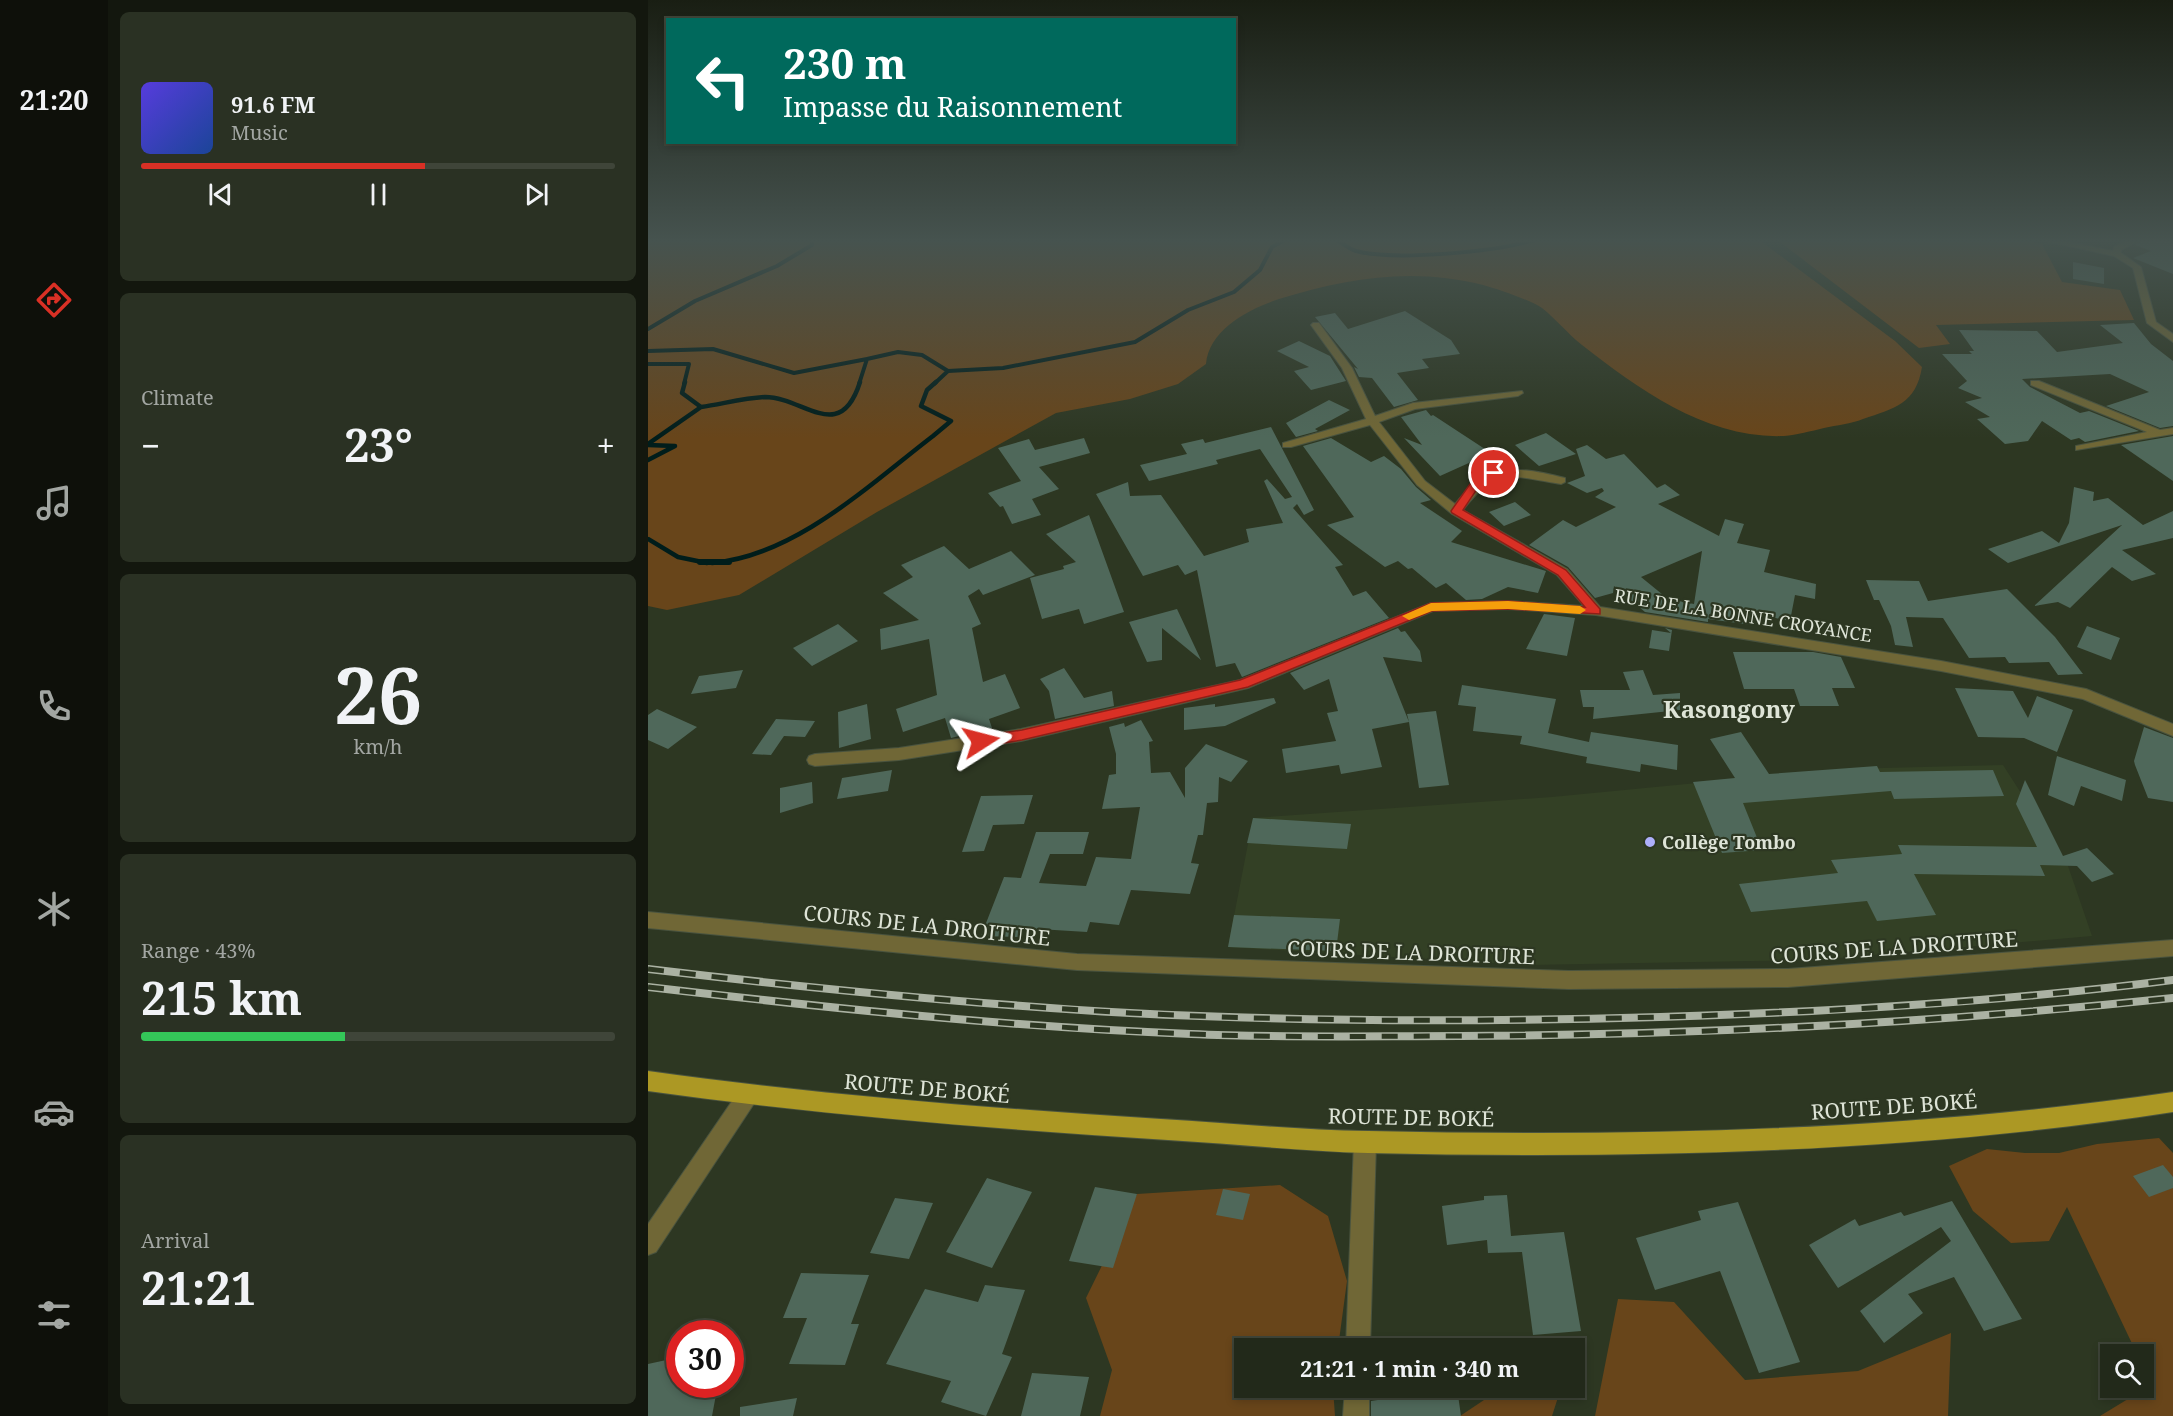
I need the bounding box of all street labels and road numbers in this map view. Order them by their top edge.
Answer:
street label: RUE DE LA BONNE CROYANCE [1612,583,1874,647]
street label: COURS DE LA DROITURE [802,898,1052,952]
street label: COURS DE LA DROITURE [1769,924,2019,970]
street label: COURS DE LA DROITURE [1287,934,1535,970]
street label: ROUTE DE BOKÉ [843,1067,1011,1109]
street label: ROUTE DE BOKÉ [1810,1086,1978,1126]
street label: ROUTE DE BOKÉ [1328,1102,1494,1132]

